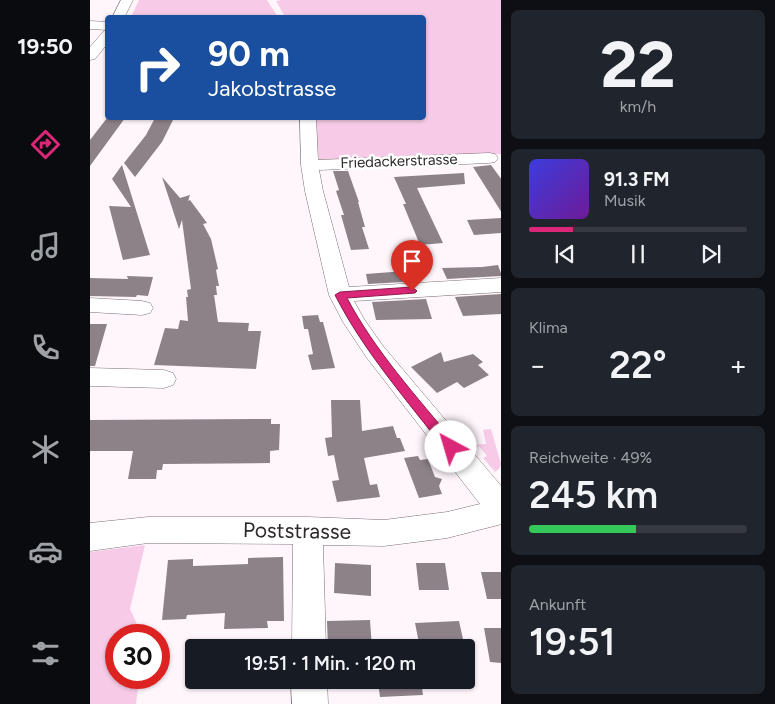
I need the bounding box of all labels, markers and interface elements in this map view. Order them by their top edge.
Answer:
text: 22 [600,25,676,103]
text: 19:50 [17,33,73,60]
text: 90 m [208,33,290,75]
icon: right [125,35,190,100]
text: Jakobstrasse [208,75,336,102]
text: km/h [620,97,656,116]
icon: directions [28,127,63,162]
street label: Friedackerstrasse [340,150,458,172]
text: 91.3 FM [604,168,670,191]
text: Musik [604,191,645,210]
icon: music [28,229,63,264]
pin [391,240,433,291]
icon: previous [551,240,579,268]
icon: pause [624,240,652,268]
icon: next [697,240,725,268]
icon: arrive [398,247,426,275]
text: Klima [529,318,568,337]
icon: phone [28,330,63,365]
text: 22° [609,342,667,388]
text: − [529,348,546,382]
text: + [730,348,747,382]
position arrow [424,420,476,472]
icon: climate [28,432,63,467]
text: Reichweite · 49% [529,448,652,467]
text: 245 km [529,472,658,518]
street label: Poststrasse [243,517,351,544]
icon: car [28,534,63,569]
text: Ankunft [529,595,586,614]
text: 19:51 [529,619,615,665]
speed limit sign: 30 [105,624,170,689]
icon: filters [28,636,63,671]
text: 19:51 · 1 Min. · 120 m [244,652,416,675]

